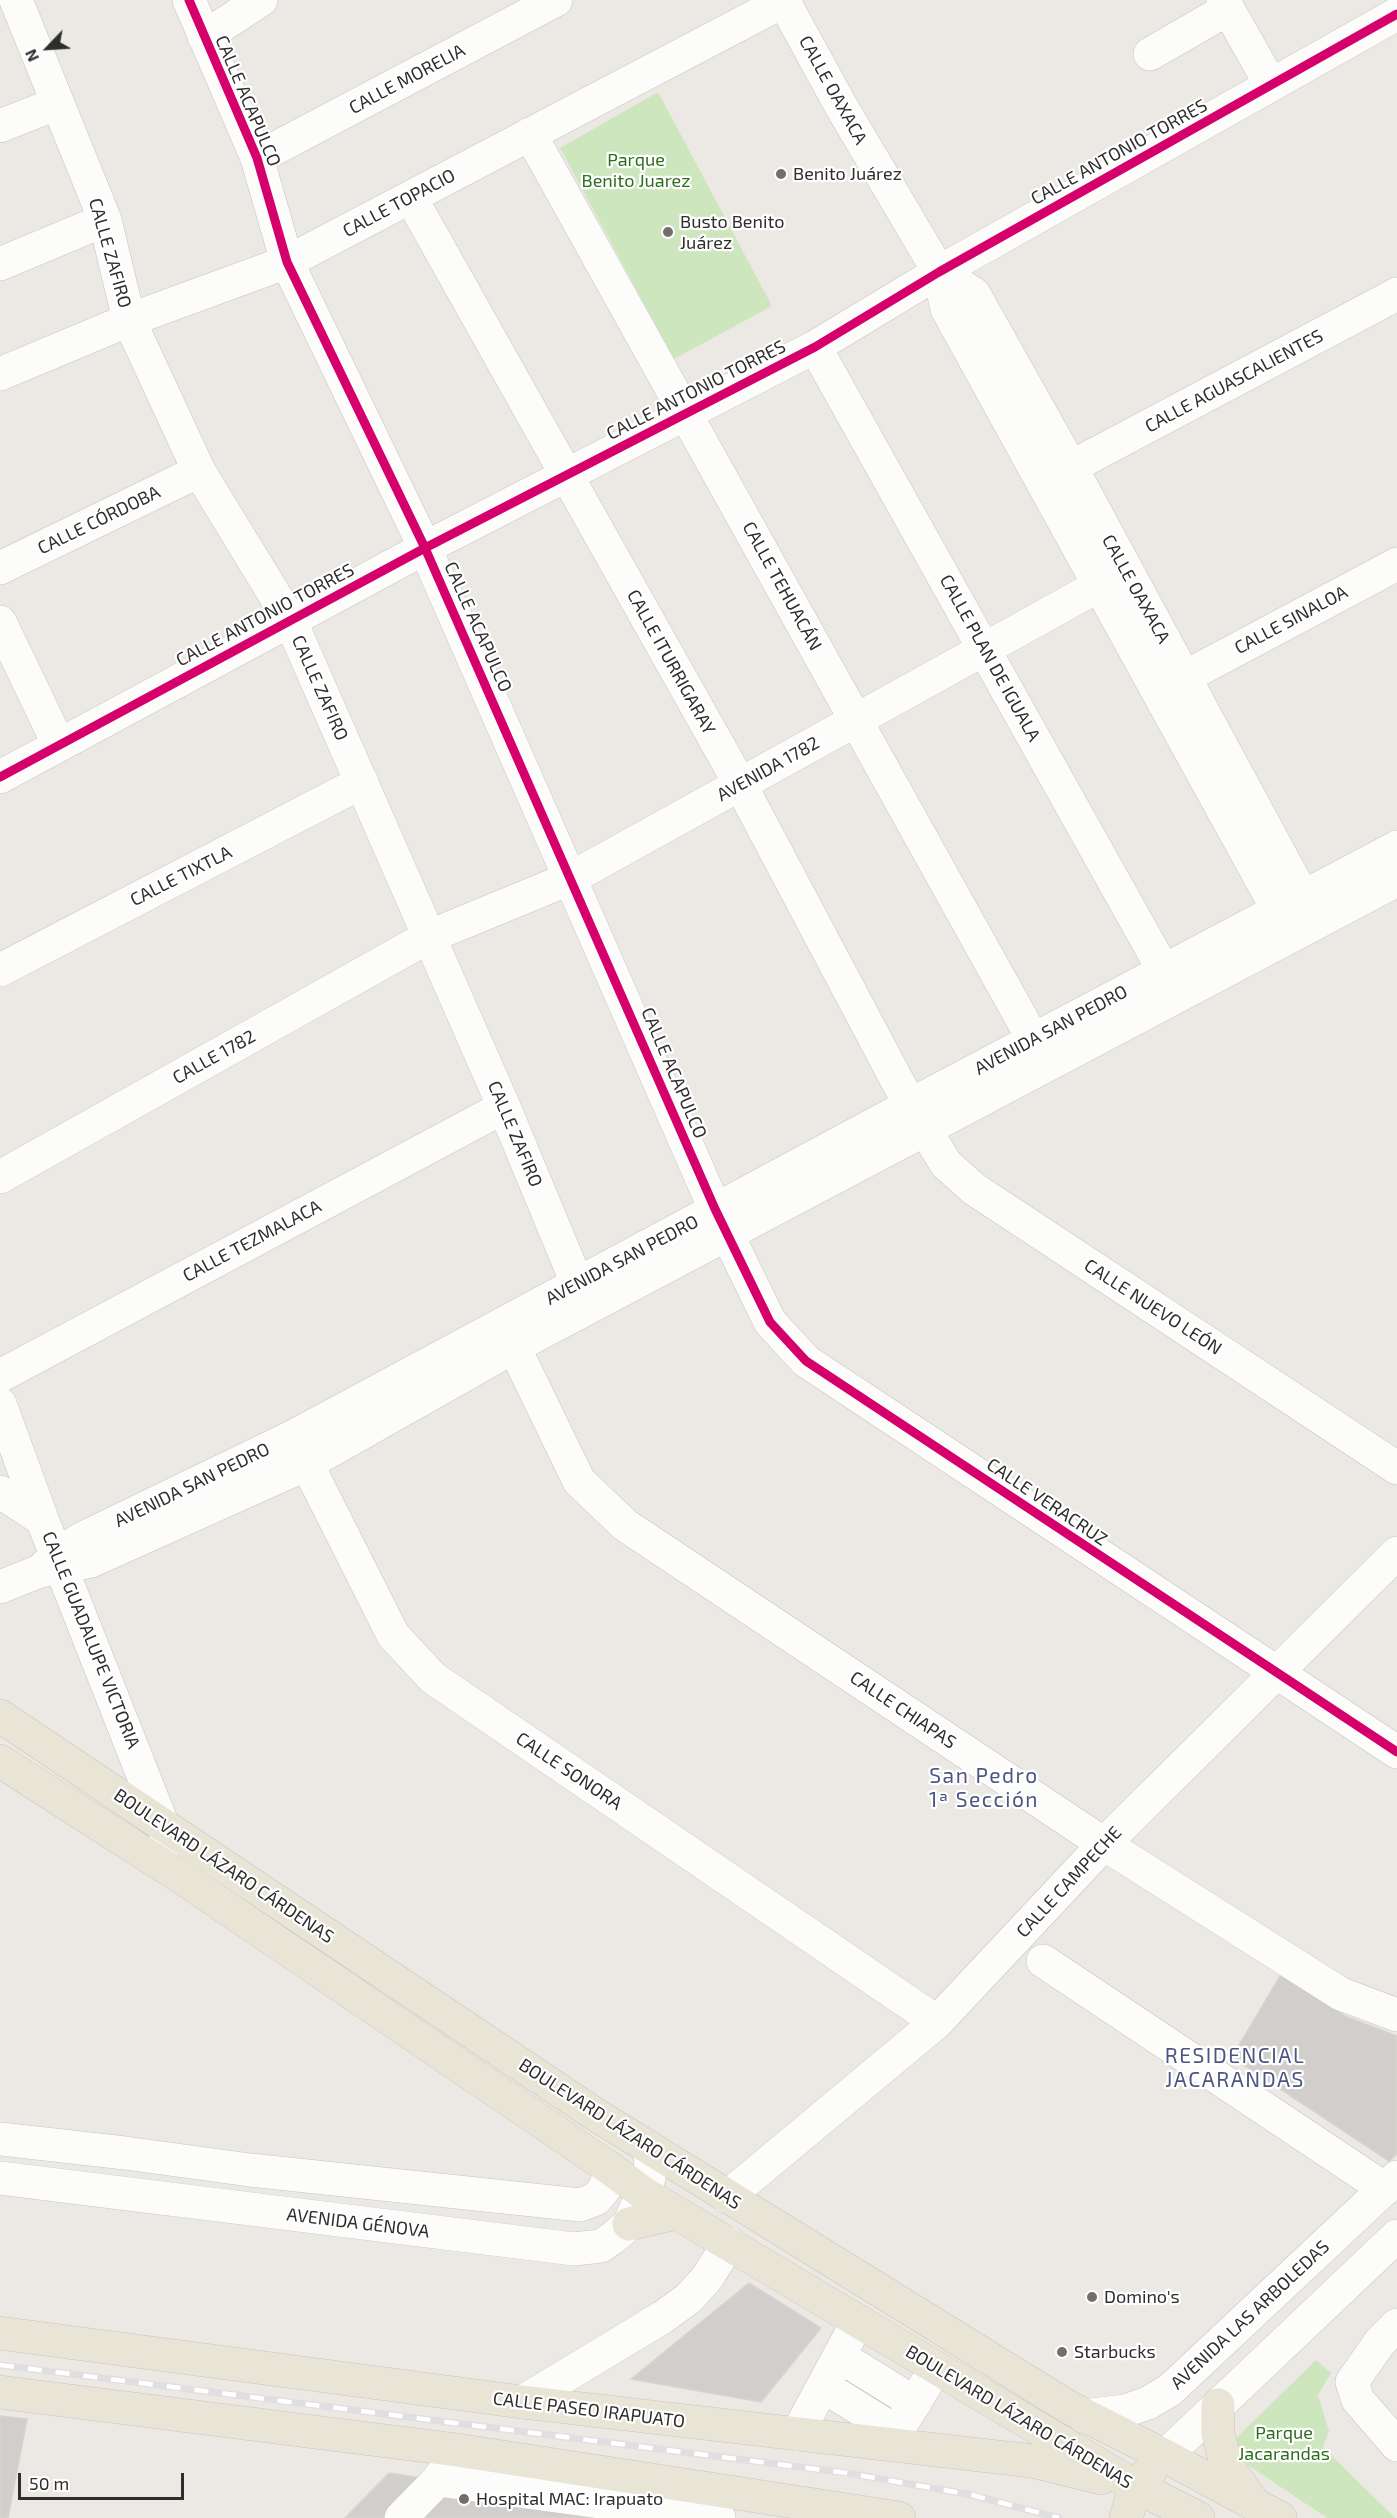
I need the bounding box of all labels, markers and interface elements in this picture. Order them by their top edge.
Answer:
north arrow [18,18,78,78]
street label: CALLE ACAPULCO [211,32,285,170]
street label: CALLE OAXACA [794,32,872,148]
street label: CALLE MORELIA [345,39,469,119]
text: N [20,47,42,65]
street label: CALLE ANTONIO TORRES [1027,94,1211,210]
park label: Parque Benito Juarez [582,149,690,192]
place label: Benito Juárez [793,163,902,185]
street label: CALLE TOPACIO [339,164,459,242]
marker: Benito Juárez [774,167,788,181]
street label: CALLE ZAFIRO [84,196,136,310]
place label: Busto Benito Juárez [680,211,784,254]
marker: Busto Benito Juárez [661,225,675,239]
street label: CALLE AGUASCALIENTES [1141,325,1327,437]
street label: CALLE ANTONIO TORRES [603,335,789,445]
street label: CALLE CÓRDOBA [34,481,164,559]
street label: CALLE TEHUACÁN [738,518,826,654]
street label: CALLE OAXACA [1097,531,1175,647]
street label: CALLE ANTONIO TORRES [172,559,358,671]
street label: CALLE ACAPULCO [440,559,516,695]
street label: CALLE PLAN DE IGUALA [935,571,1045,745]
street label: CALLE SINALOA [1231,581,1351,659]
street label: CALLE ITURRIGARAY [622,586,720,738]
street label: CALLE ZAFIRO [287,632,353,744]
street label: AVENIDA 1782 [713,732,823,806]
street label: CALLE TIXTLA [127,841,235,911]
street label: AVENIDA SAN PEDRO [971,981,1131,1079]
street label: CALLE ACAPULCO [637,1004,711,1142]
street label: CALLE 1782 [169,1025,259,1089]
street label: CALLE ZAFIRO [483,1078,547,1190]
street label: CALLE TEZMALACA [179,1195,325,1287]
street label: AVENIDA SAN PEDRO [542,1211,702,1309]
street label: CALLE NUEVO LEÓN [1080,1254,1226,1360]
street label: AVENIDA SAN PEDRO [111,1438,273,1532]
street label: CALLE VERACRUZ [983,1454,1111,1550]
street label: CALLE GUADALUPE VICTORIA [37,1528,145,1752]
street label: CALLE CHIAPAS [846,1667,960,1753]
street label: CALLE SONORA [512,1728,626,1814]
district label: San Pedro 1ª Sección [929,1763,1039,1813]
street label: BOULEVARD LÁZARO CÁRDENAS [110,1784,338,1948]
street label: CALLE CAMPECHE [1012,1822,1126,1942]
district label: RESIDENCIAL JACARANDAS [1165,2043,1305,2093]
street label: BOULEVARD LÁZARO CÁRDENAS [515,2054,745,2214]
street label: AVENIDA GÉNOVA [285,2204,431,2242]
street label: AVENIDA LAS ARBOLEDAS [1166,2236,1334,2394]
place label: Domino's [1104,2286,1180,2308]
marker: Domino's [1085,2290,1099,2304]
street label: BOULEVARD LÁZARO CÁRDENAS [902,2341,1136,2493]
place label: Starbucks [1074,2341,1156,2363]
marker: Starbucks [1055,2345,1069,2359]
street label: CALLE PASEO IRAPUATO [492,2388,686,2432]
park label: Parque Jacarandas [1238,2422,1330,2464]
scale bar [21,2461,188,2499]
text: 50 m [29,2472,69,2494]
place label: Hospital MAC: Irapuato [476,2488,663,2510]
marker: Hospital MAC: Irapuato [457,2492,471,2506]

